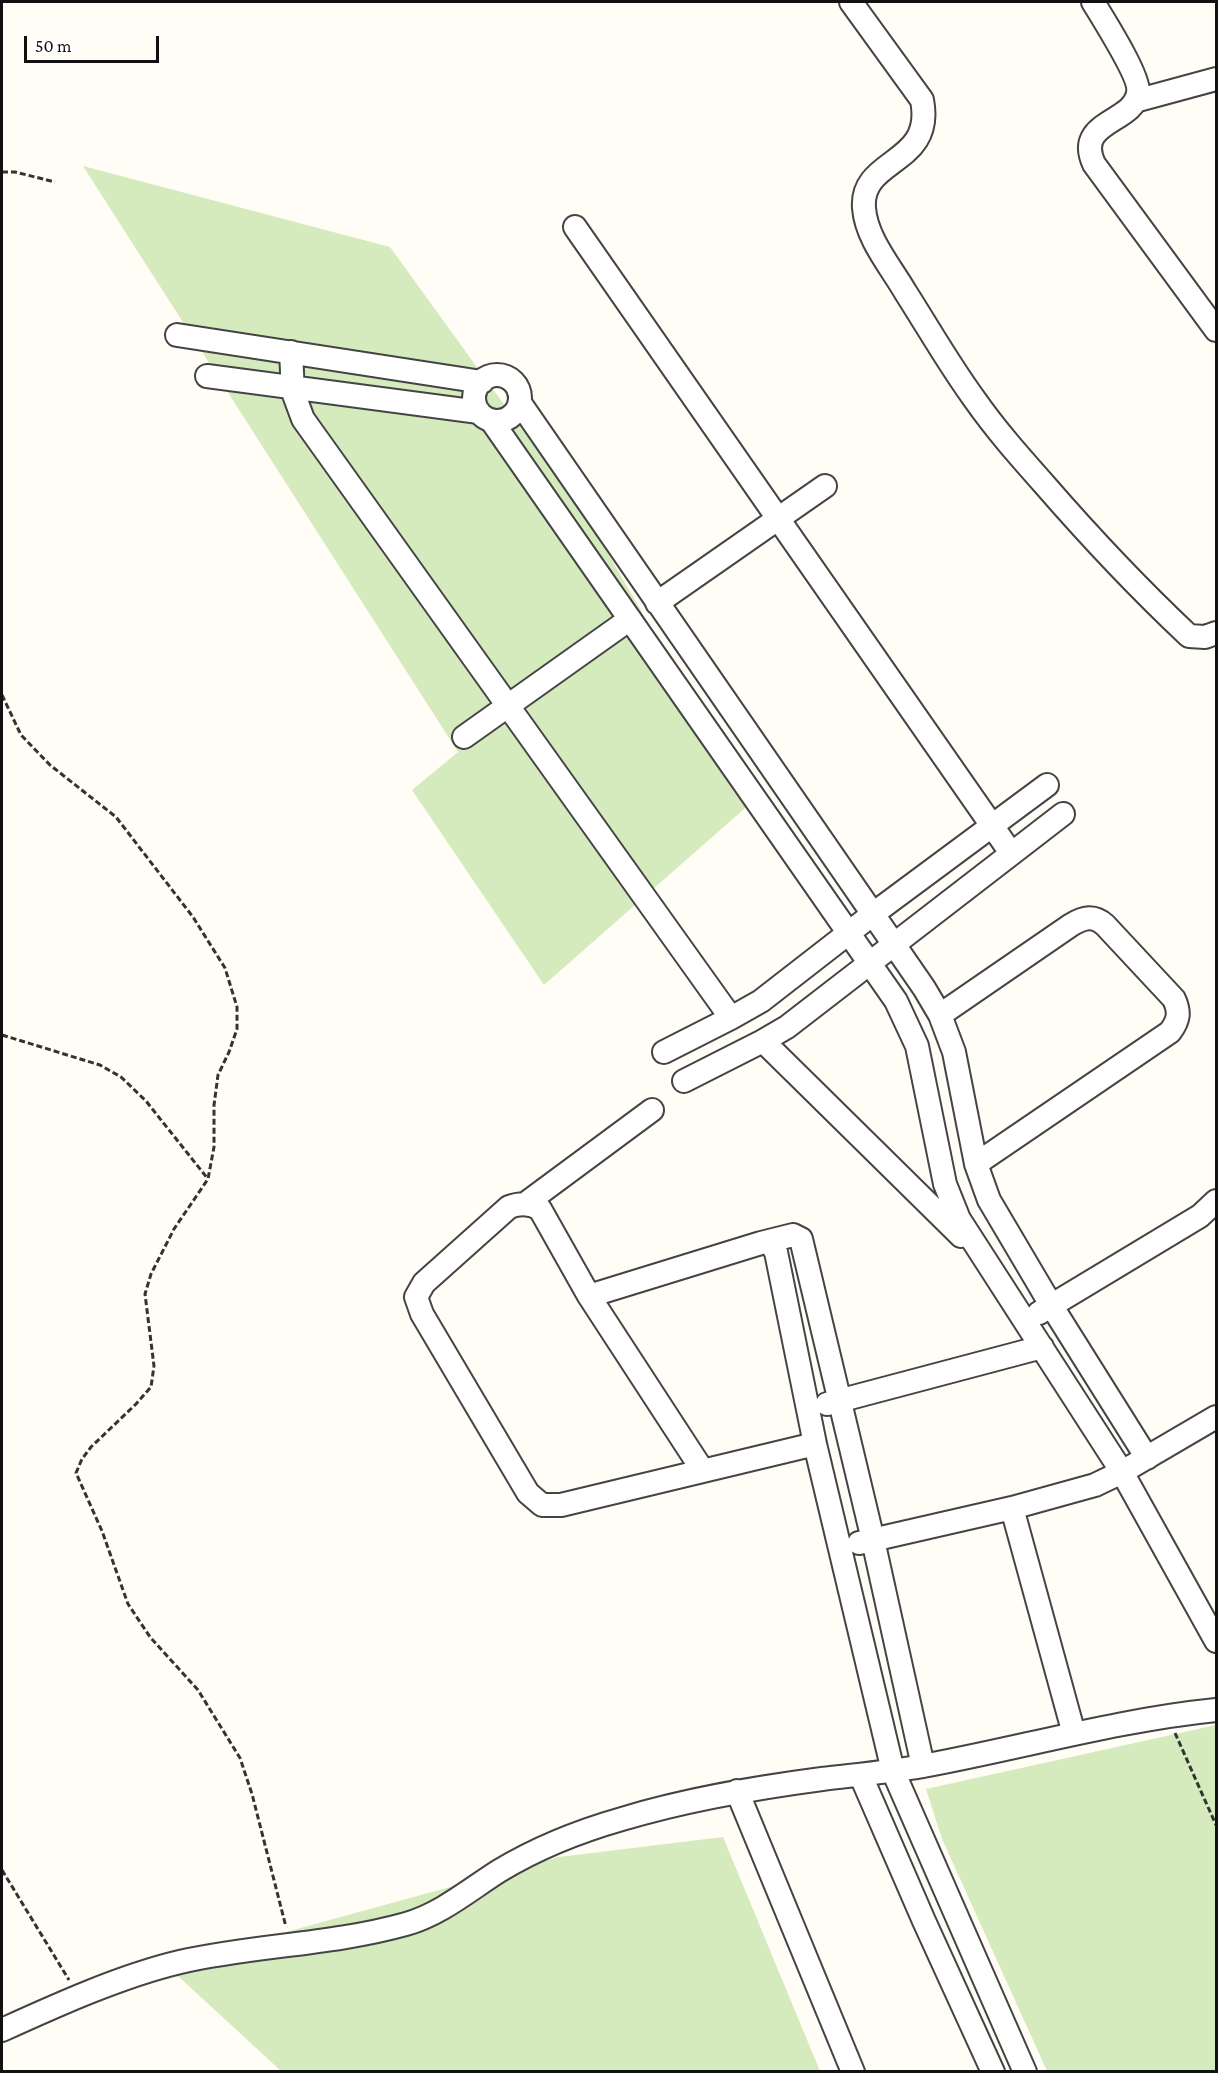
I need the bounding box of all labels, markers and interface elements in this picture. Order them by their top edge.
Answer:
scale bar [27,24,162,62]
text: 50 m [35,36,72,56]

